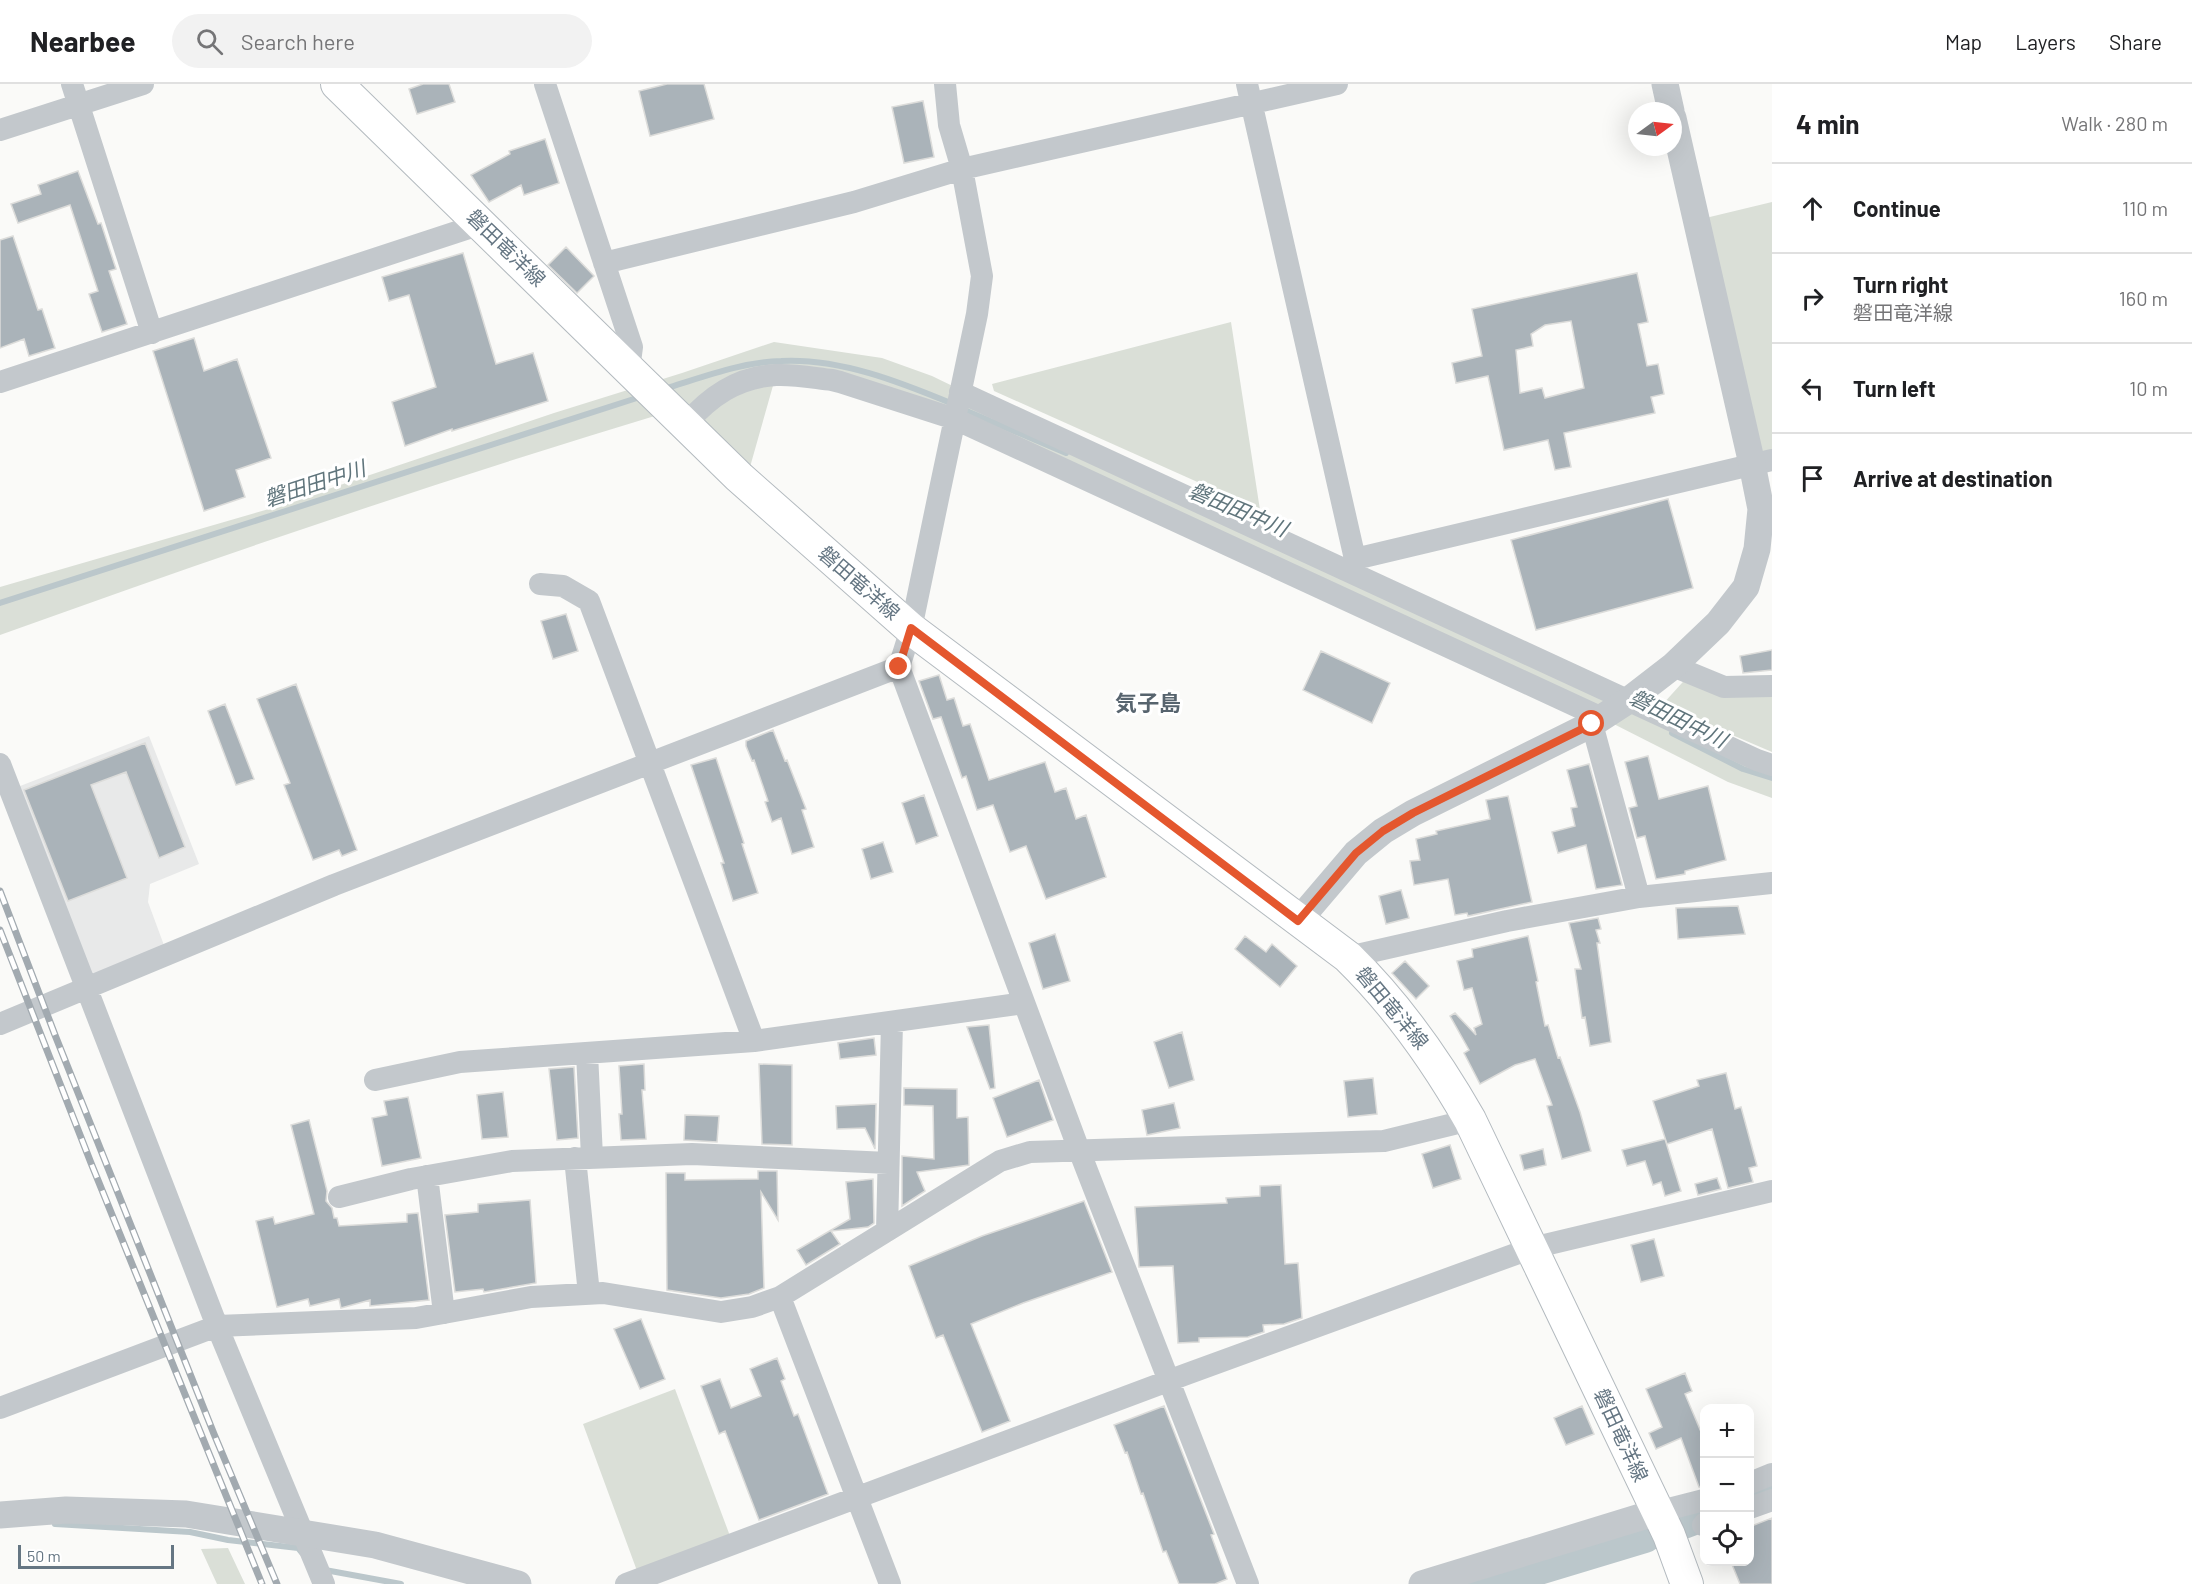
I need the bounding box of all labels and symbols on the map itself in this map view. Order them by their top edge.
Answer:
north arrow [1628,102,1682,156]
street label: 磐田竜洋線 [462,204,551,291]
water label: 磐田田中川 [261,454,370,511]
water label: 磐田田中川 [1185,477,1294,541]
street label: 磐田竜洋線 [814,540,905,624]
route end [885,653,911,679]
water label: 磐田田中川 [1626,683,1733,753]
district label: 気子島 [1115,689,1181,715]
route start [1578,710,1604,736]
street label: 磐田竜洋線 [1351,961,1434,1053]
street label: 磐田竜洋線 [1590,1384,1654,1485]
scale bar [18,1542,174,1570]

